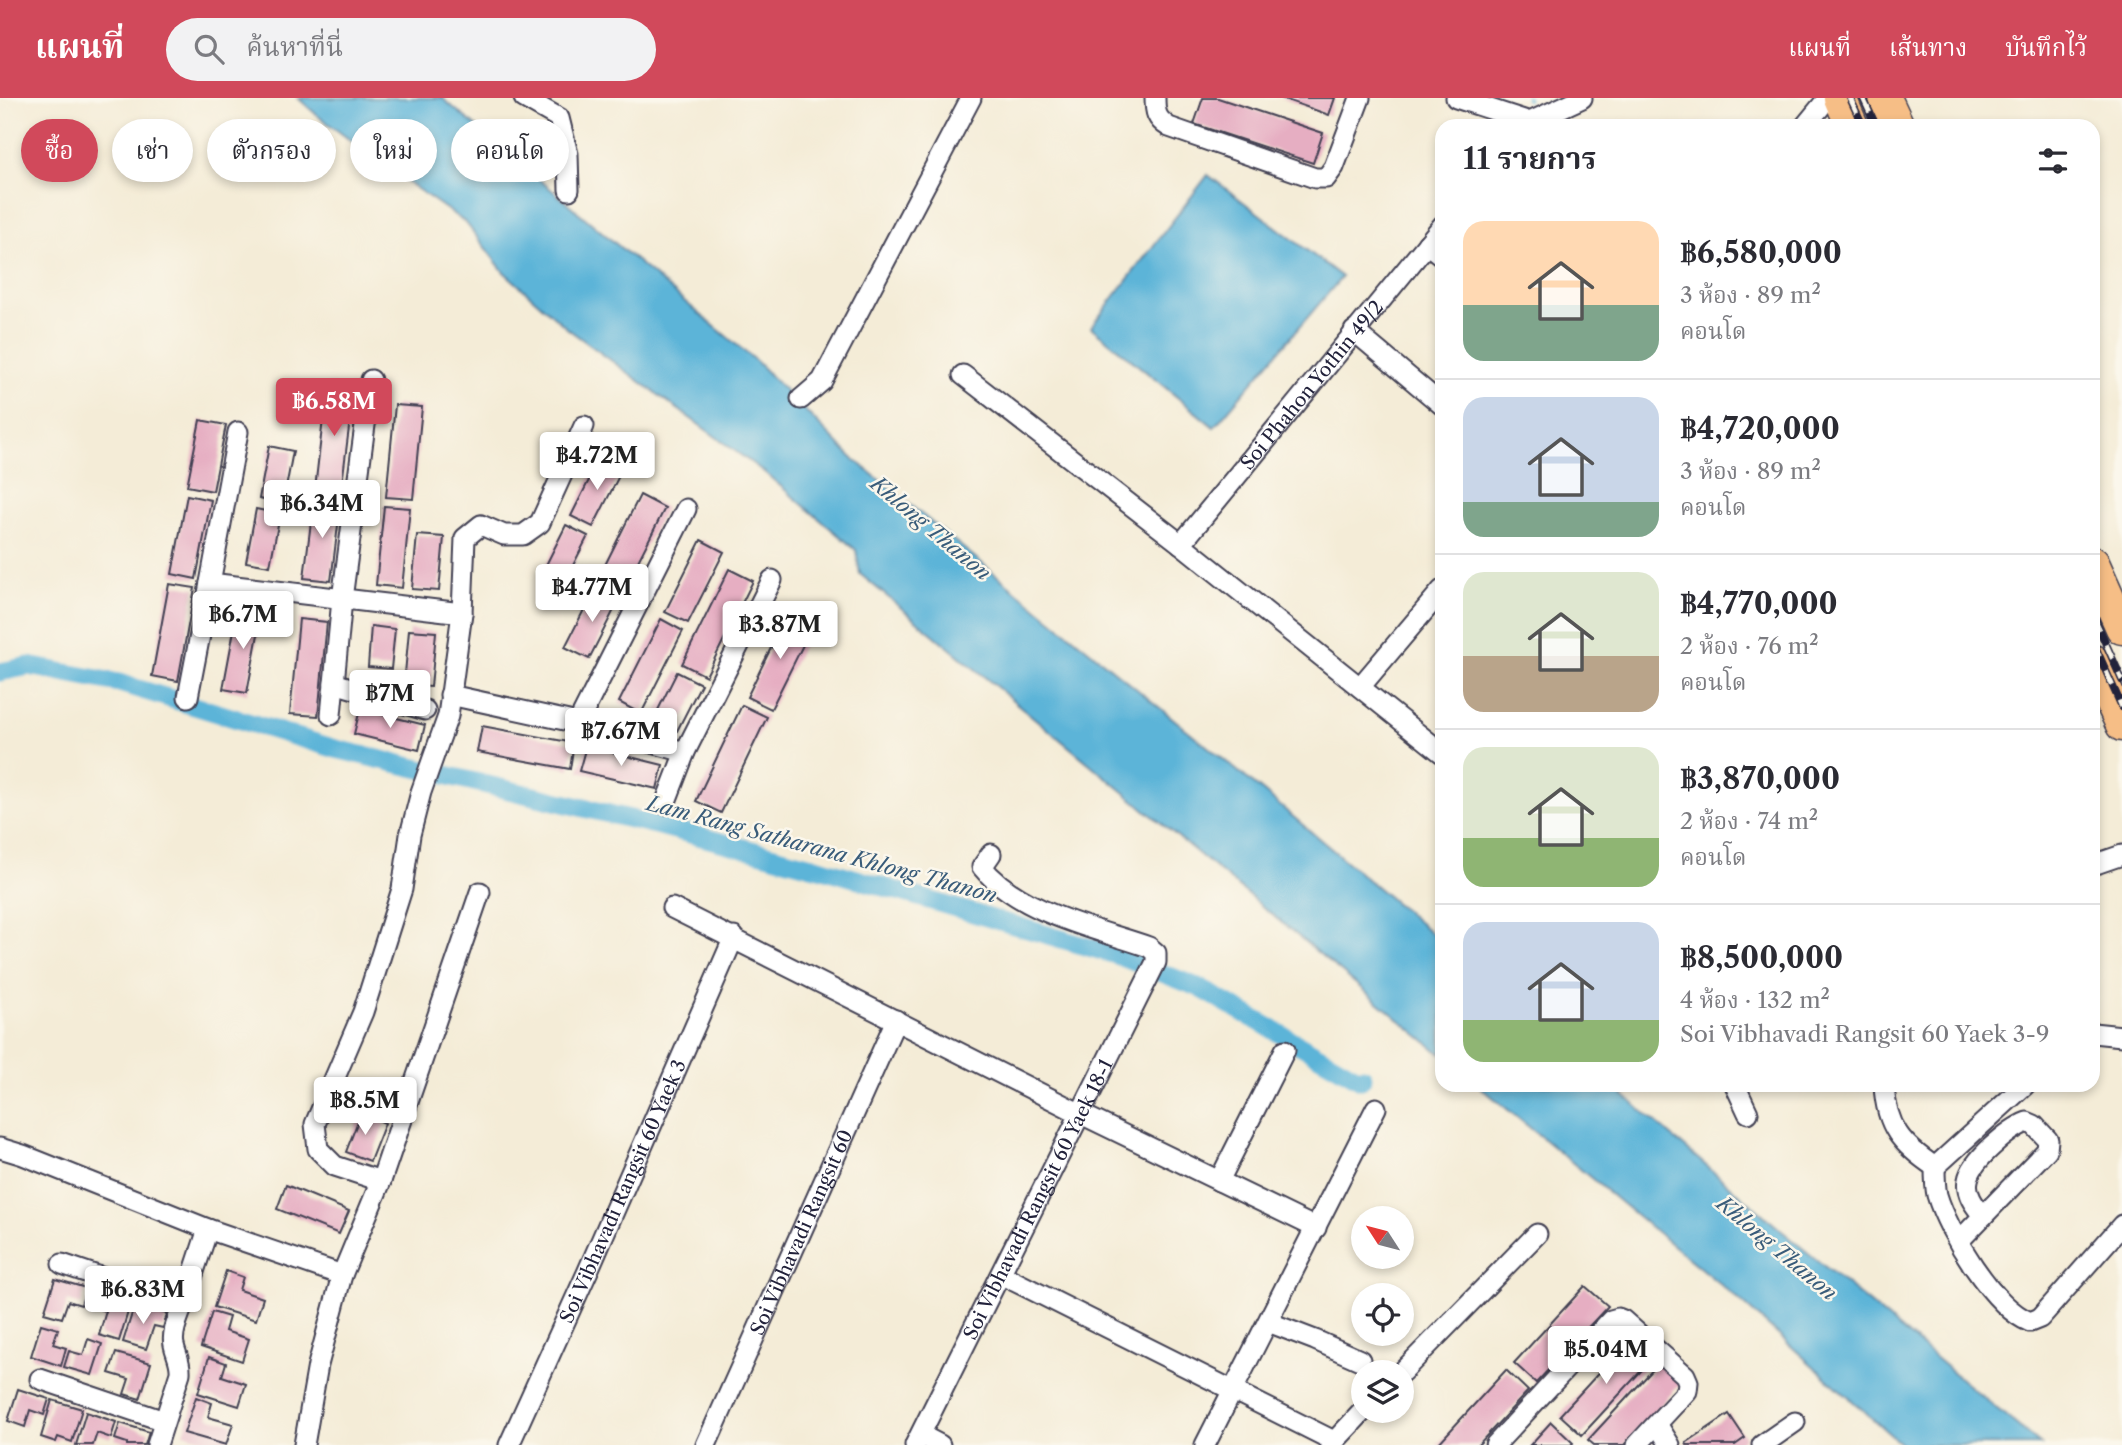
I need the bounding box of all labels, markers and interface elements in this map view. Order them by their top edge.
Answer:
search box [166,18,656,81]
text: แผนที่ [35,26,124,67]
icon: search [190,30,228,68]
text: ค้นหาที่นี่ [246,31,343,63]
text: แผนที่ [1788,33,1851,62]
text: เส้นทาง [1889,33,1967,62]
text: บันทึกไว้ [2005,33,2087,62]
chip: ซื้อ [21,119,98,182]
chip: เช่า [112,119,193,182]
chip: ตัวกรอง [207,119,336,182]
chip: ใหม่ [350,119,437,182]
chip: คอนโด [451,119,569,182]
text: 11 รายการ [1463,140,1597,177]
icon: filters [2034,142,2072,180]
text: ฿6,580,000 [1680,234,1842,271]
icon: home [1519,249,1603,333]
text: 3 ห้อง · 89 m² [1680,281,1821,309]
street label: Soi Phahon Yothin 49/2 [1236,295,1388,474]
text: คอนโด [1680,317,1747,345]
pin: ฿6.58M [277,378,391,438]
text: ฿6.58M [292,387,376,415]
text: ฿4,720,000 [1680,410,1840,447]
icon: home [1519,425,1603,509]
pin: ฿4.72M [540,432,654,492]
text: ฿4.72M [556,441,638,469]
text: 3 ห้อง · 89 m² [1680,457,1821,485]
water label: Khlong Thanon [864,469,996,585]
pin: ฿6.34M [265,480,379,540]
text: ฿6.34M [280,489,364,517]
text: คอนโด [1680,493,1747,521]
pin: ฿4.77M [535,564,649,624]
text: ฿4.77M [552,573,632,601]
text: ฿4,770,000 [1680,585,1838,622]
pin: ฿6.7M [194,592,292,651]
text: ฿6.7M [208,600,278,628]
icon: home [1519,600,1603,684]
pin: ฿3.87M [723,602,837,661]
text: ฿3.87M [739,610,821,638]
text: 2 ห้อง · 76 m² [1680,632,1819,660]
text: คอนโด [1680,668,1747,696]
pin: ฿7M [356,670,424,730]
text: ฿7M [365,679,415,707]
pin: ฿7.67M [564,708,678,768]
text: ฿7.67M [581,717,661,745]
text: ฿3,870,000 [1680,760,1840,797]
icon: home [1519,775,1603,859]
water label: Lam Rang Satharana Khlong Thanon [642,790,1000,908]
text: 2 ห้อง · 74 m² [1680,807,1818,835]
text: คอนโด [1680,843,1747,871]
text: ฿8,500,000 [1680,939,1843,976]
icon: home [1519,950,1603,1034]
text: 4 ห้อง · 132 m² [1680,986,1830,1014]
text: Soi Vibhavadi Rangsit 60 Yaek 3-9 [1680,1020,2049,1048]
street label: Soi Vibhavadi Rangsit 60 Yaek 18-1 [958,1055,1117,1343]
street label: Soi Vibhavadi Rangsit 60 Yaek 3 [554,1056,690,1327]
pin: ฿8.5M [316,1077,414,1137]
text: ฿8.5M [330,1086,400,1114]
street label: Soi Vibhavadi Rangsit 60 [745,1126,857,1339]
water label: Khlong Thanon [1710,1189,1842,1305]
north arrow [1351,1206,1414,1269]
map controls [1351,1206,1414,1423]
pin: ฿6.83M [86,1266,200,1326]
text: ฿6.83M [101,1275,185,1303]
button: locate [1351,1283,1414,1346]
pin: ฿5.04M [1549,1326,1663,1386]
text: ฿5.04M [1564,1335,1648,1363]
button: layers [1351,1360,1414,1423]

